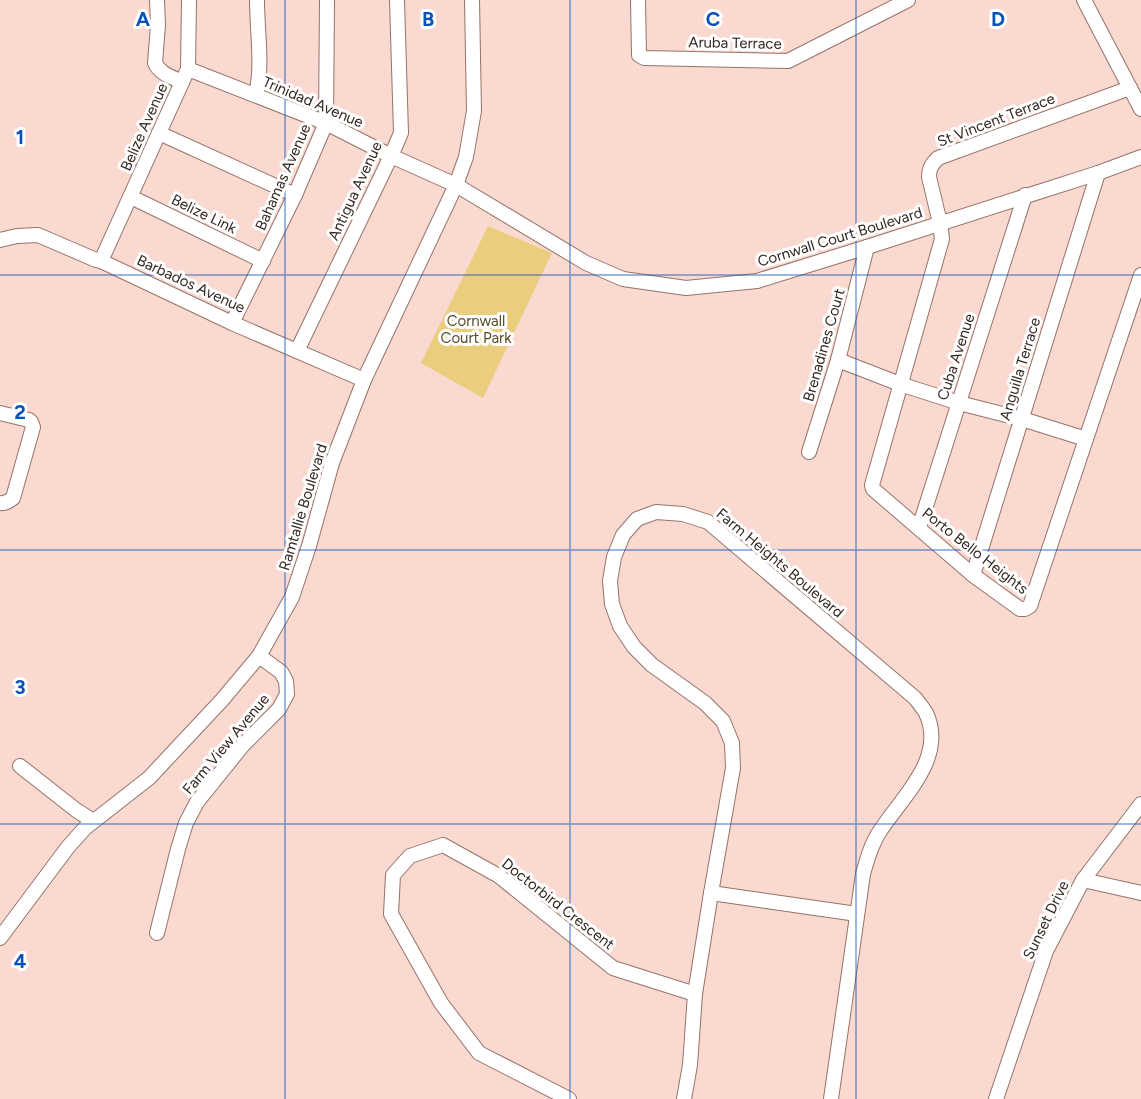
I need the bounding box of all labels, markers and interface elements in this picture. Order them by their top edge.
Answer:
text: A [136,7,151,31]
text: B [422,7,434,31]
text: C [706,7,720,31]
text: D [991,7,1005,31]
street label: Aruba Terrace [688,33,782,53]
street label: Trinidad Avenue [260,73,366,131]
street label: Belize Avenue [117,80,171,174]
street label: St Vincent Terrace [935,89,1057,151]
street label: Bahamas Avenue [251,121,315,233]
text: 1 [16,125,24,149]
street label: Antigua Avenue [324,139,386,243]
street label: Belize Link [168,190,240,238]
street label: Cornwall Court Boulevard [755,203,925,271]
street label: Barbados Avenue [134,251,248,317]
street label: Brenadines Court [799,286,849,404]
street label: Cuba Avenue [934,311,978,403]
park label: Cornwall Court Park [441,312,512,347]
street label: Anguilla Terrace [996,315,1044,423]
text: 2 [14,400,26,424]
street label: Ramtallie Boulevard [275,441,331,573]
street label: Porto Bello Heights [918,504,1032,598]
street label: Farm Heights Boulevard [713,505,847,621]
text: 3 [14,675,26,699]
street label: Farm View Avenue [179,690,273,798]
street label: Doctorbird Crescent [498,854,618,954]
street label: Sunset Drive [1019,878,1073,962]
text: 4 [14,949,27,973]

